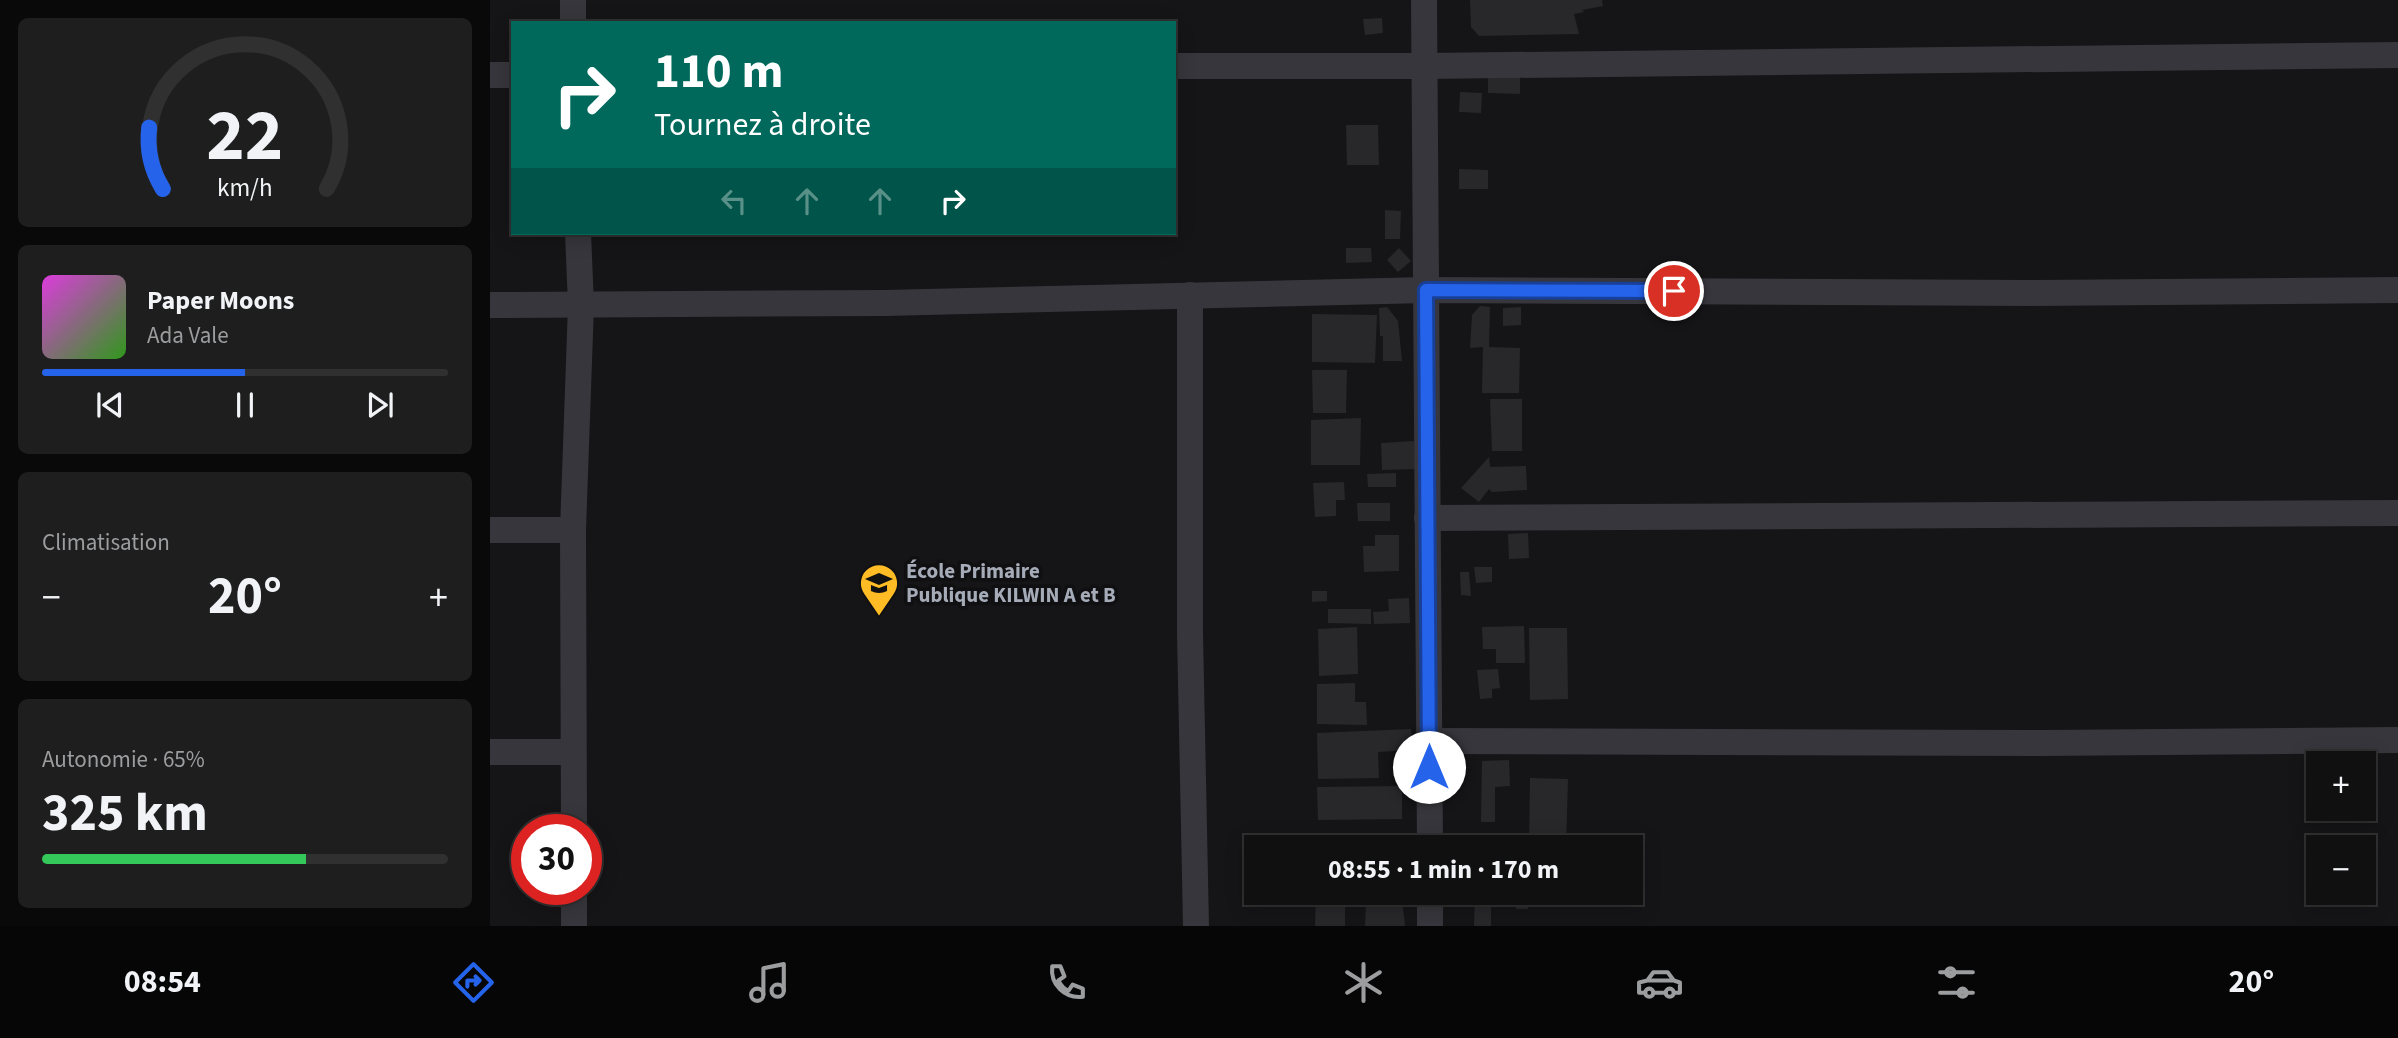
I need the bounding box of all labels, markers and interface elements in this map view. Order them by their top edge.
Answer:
text: 110 m [654,37,783,107]
icon: right [539,49,630,140]
text: 22 [207,84,283,188]
text: Tournez à droite [654,102,871,148]
text: km/h [217,169,273,205]
icon: left [715,182,753,220]
icon: ahead [788,182,826,220]
icon: ahead [861,182,899,220]
icon: right [934,182,972,220]
pin [1644,261,1704,321]
icon: arrive [1655,272,1693,310]
text: Paper Moons [147,282,294,319]
text: Ada Vale [147,319,229,352]
icon: previous [91,386,129,424]
icon: pause [226,386,264,424]
icon: next [361,386,399,424]
text: Climatisation [42,526,170,559]
place label: École Primaire Publique KILWIN A et B [906,556,1116,610]
text: 20° [208,560,282,634]
school or university icon: École Primaire Publique KILWIN A et B [858,562,900,617]
text: − [42,571,61,625]
text: + [429,571,448,625]
position arrow [1392,730,1466,804]
text: Autonomie · 65% [42,743,205,776]
map controls [2306,751,2376,905]
button: + [2306,751,2376,821]
text: 325 km [42,777,208,851]
speed limit sign: 30 [511,814,602,905]
button: − [2306,835,2376,905]
text: 08:55 · 1 min · 170 m [1328,851,1559,888]
icon: directions [449,958,498,1007]
icon: music [745,958,794,1007]
icon: phone [1042,958,1091,1007]
icon: climate [1339,958,1388,1007]
icon: car [1635,958,1684,1007]
icon: filters [1932,958,1981,1007]
text: 08:54 [124,959,201,1005]
text: 20° [2229,959,2274,1005]

